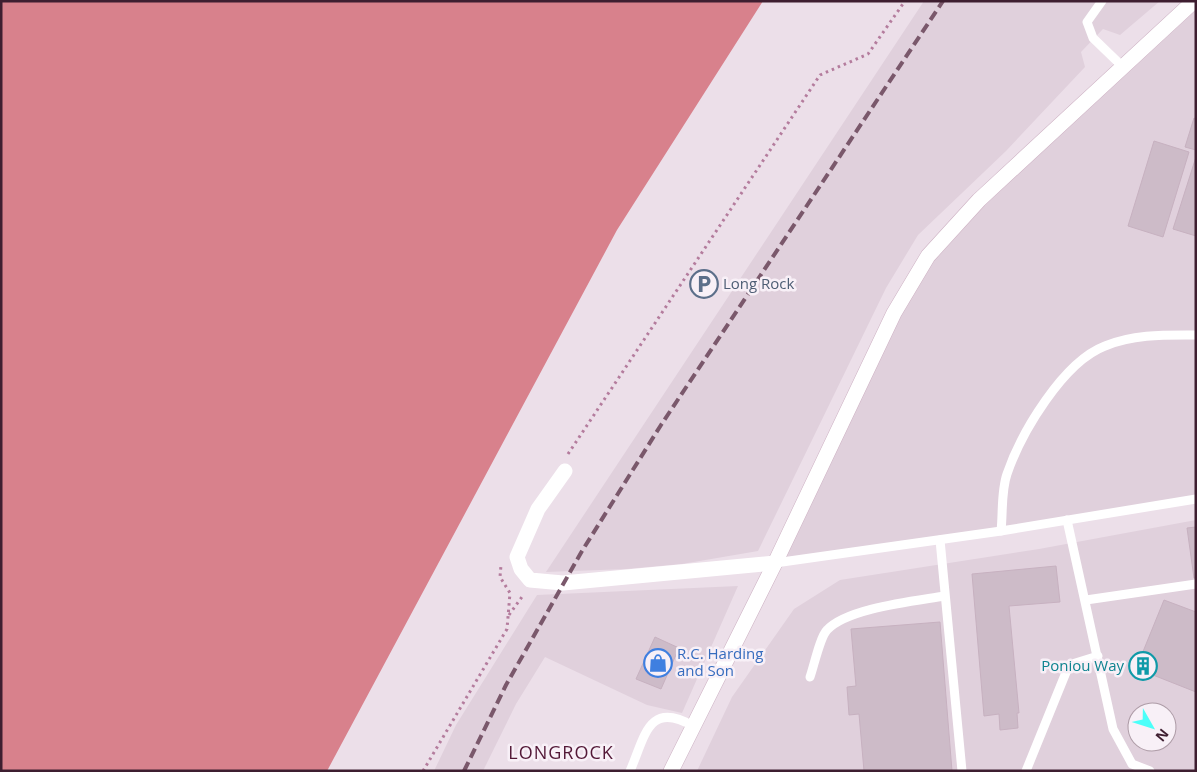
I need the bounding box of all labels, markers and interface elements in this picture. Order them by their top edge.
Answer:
parking icon: Long Rock [689,269,719,299]
place label: Long Rock [723,273,795,293]
place label: R.C. Harding and Son [677,643,763,680]
shop icon: R.C. Harding and Son [643,648,673,678]
building icon: Poniou Way [1128,651,1158,681]
place label: Poniou Way [1041,655,1124,675]
north arrow [1127,702,1177,752]
text: N [1152,725,1173,746]
district label: LONGROCK [508,740,614,764]

